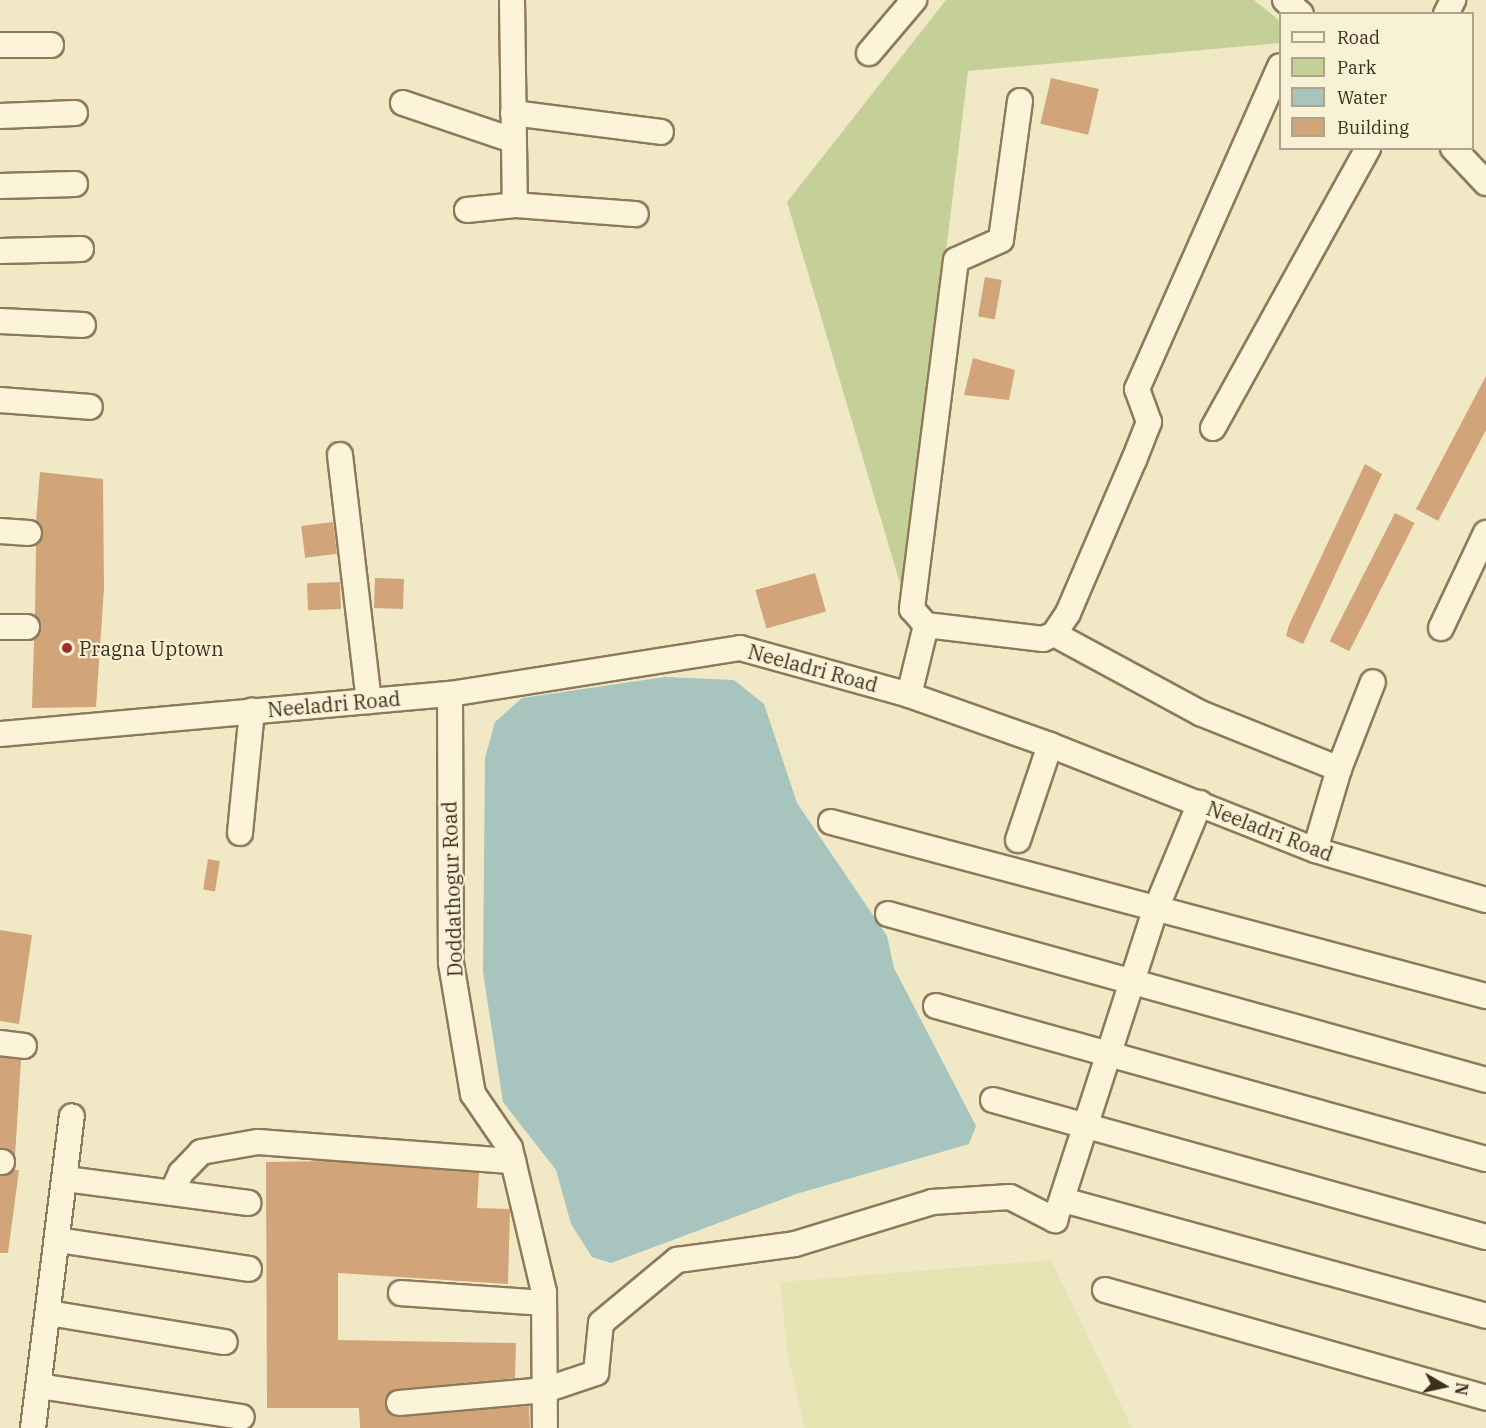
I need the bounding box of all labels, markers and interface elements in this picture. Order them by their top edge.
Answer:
legend [1279,12,1474,150]
text: Road [1337,26,1380,49]
text: Park [1337,56,1376,79]
text: Water [1337,86,1387,109]
text: Building [1337,116,1409,139]
place label: Pragna Uptown [79,636,224,660]
street label: Neeladri Road [745,639,881,697]
marker: Pragna Uptown [60,641,74,655]
street label: Neeladri Road [266,686,402,722]
street label: Neeladri Road [1203,796,1337,866]
street label: Doddathogur Road [437,801,467,977]
north arrow [1414,1356,1474,1416]
text: N [1451,1381,1473,1397]

